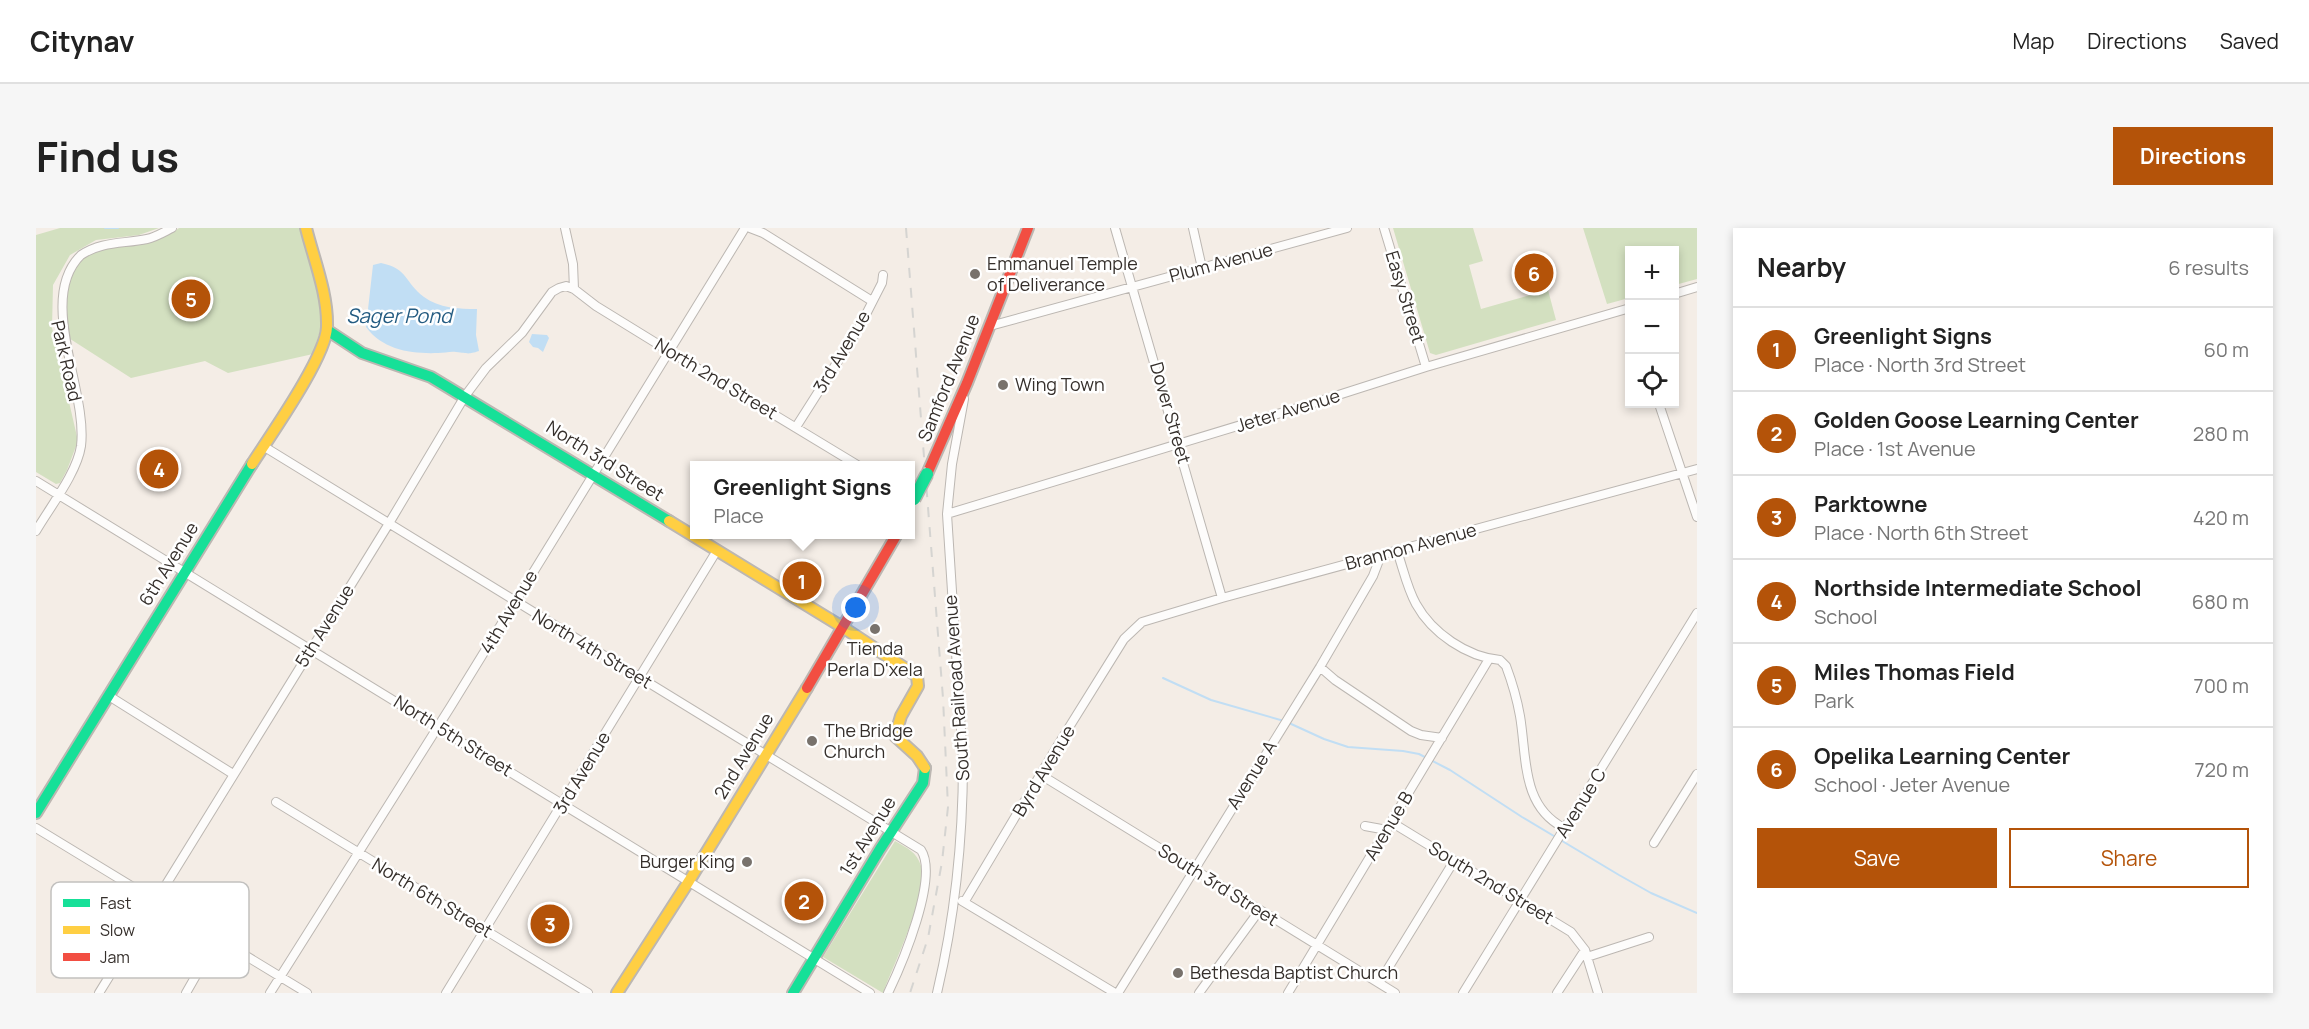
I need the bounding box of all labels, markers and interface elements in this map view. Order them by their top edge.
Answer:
text: Citynav [30,22,134,60]
text: Map [2013,27,2054,55]
text: Directions [2087,27,2187,55]
text: Saved [2220,27,2279,55]
text: Find us [36,127,179,185]
button: Directions [2113,127,2273,185]
street label: Plum Avenue [1166,237,1275,287]
map controls [1625,246,1679,408]
button: + [1625,246,1679,300]
street label: Easy Street [1381,248,1431,346]
text: Nearby [1757,249,1846,285]
pin: 6 [1514,250,1554,296]
place label: Emmanuel Temple of Deliverance [987,251,1138,296]
text: 6 results [2168,254,2249,281]
marker: Emmanuel Temple of Deliverance [968,267,982,281]
pin: 5 [172,276,210,322]
button: − [1625,300,1679,354]
water label: Sager Pond [346,302,455,329]
street label: 3rd Avenue [807,306,875,397]
street label: Samford Avenue [912,310,985,445]
street label: Park Road [46,318,88,403]
text: Greenlight Signs [1814,321,1992,351]
street label: North 2nd Street [651,332,782,424]
text: 1 [1772,336,1781,363]
text: 60 m [2203,336,2249,363]
text: Place · North 3rd Street [1814,351,2026,378]
button: locate [1625,354,1679,408]
street label: Dover Street [1145,359,1197,466]
place label: Wing Town [1015,372,1105,396]
marker: Wing Town [996,378,1010,392]
street label: Jeter Avenue [1233,383,1343,437]
text: Golden Goose Learning Center [1814,405,2139,435]
street label: North 3rd Street [542,414,669,506]
text: 2 [1771,420,1782,447]
text: 280 m [2193,420,2249,447]
text: Place · 1st Avenue [1814,435,1976,462]
pin: 4 [140,446,178,492]
popup [690,461,915,539]
text: Greenlight Signs [713,472,892,502]
text: Parktowne [1814,489,1928,519]
text: Place [713,502,764,529]
text: 3 [1771,504,1782,531]
text: 420 m [2193,504,2249,531]
street label: 6th Avenue [133,517,203,610]
street label: Brannon Avenue [1342,517,1479,575]
text: Place · North 6th Street [1814,519,2029,546]
pin: 1 [782,558,822,604]
street label: 4th Avenue [474,565,543,658]
text: Northside Intermediate School [1814,573,2142,603]
street label: 5th Avenue [289,579,359,671]
text: 4 [1770,588,1783,615]
text: 680 m [2192,588,2249,615]
your location [841,593,870,622]
street label: South Railroad Avenue [938,594,974,782]
street label: North 4th Street [528,603,657,693]
text: School [1814,603,1878,630]
marker: Tienda Perla D'xela [868,622,882,636]
place label: Tienda Perla D'xela [827,636,923,681]
text: Miles Thomas Field [1814,657,2015,687]
text: 5 [1771,672,1782,699]
text: 700 m [2194,672,2249,699]
text: Park [1814,687,1854,714]
street label: North 5th Street [390,689,517,781]
street label: 2nd Avenue [708,708,778,803]
place label: The Bridge Church [824,718,913,763]
street label: Byrd Avenue [1006,720,1080,821]
street label: 3rd Avenue [547,727,615,818]
marker: The Bridge Church [805,734,819,748]
street label: Avenue A [1221,735,1282,813]
text: Opelika Learning Center [1814,741,2070,771]
text: 6 [1770,756,1783,783]
text: 720 m [2194,756,2249,783]
street label: Avenue C [1549,763,1611,842]
text: School · Jeter Avenue [1814,771,2010,798]
street label: Avenue B [1358,787,1418,864]
street label: 1st Avenue [833,791,901,880]
button: Save [1757,828,1997,888]
button: Share [2009,828,2249,888]
street label: South 2nd Street [1424,835,1559,929]
street label: South 3rd Street [1154,838,1283,931]
place label: Burger King [640,849,735,873]
street label: North 6th Street [368,852,497,943]
marker: Burger King [740,855,754,869]
pin: 2 [784,878,824,924]
legend [51,882,249,978]
text: Fast [100,892,131,914]
pin: 3 [530,902,570,946]
text: Slow [100,919,135,941]
text: Jam [100,946,130,968]
place label: Bethesda Baptist Church [1190,960,1398,984]
marker: Bethesda Baptist Church [1171,966,1185,980]

